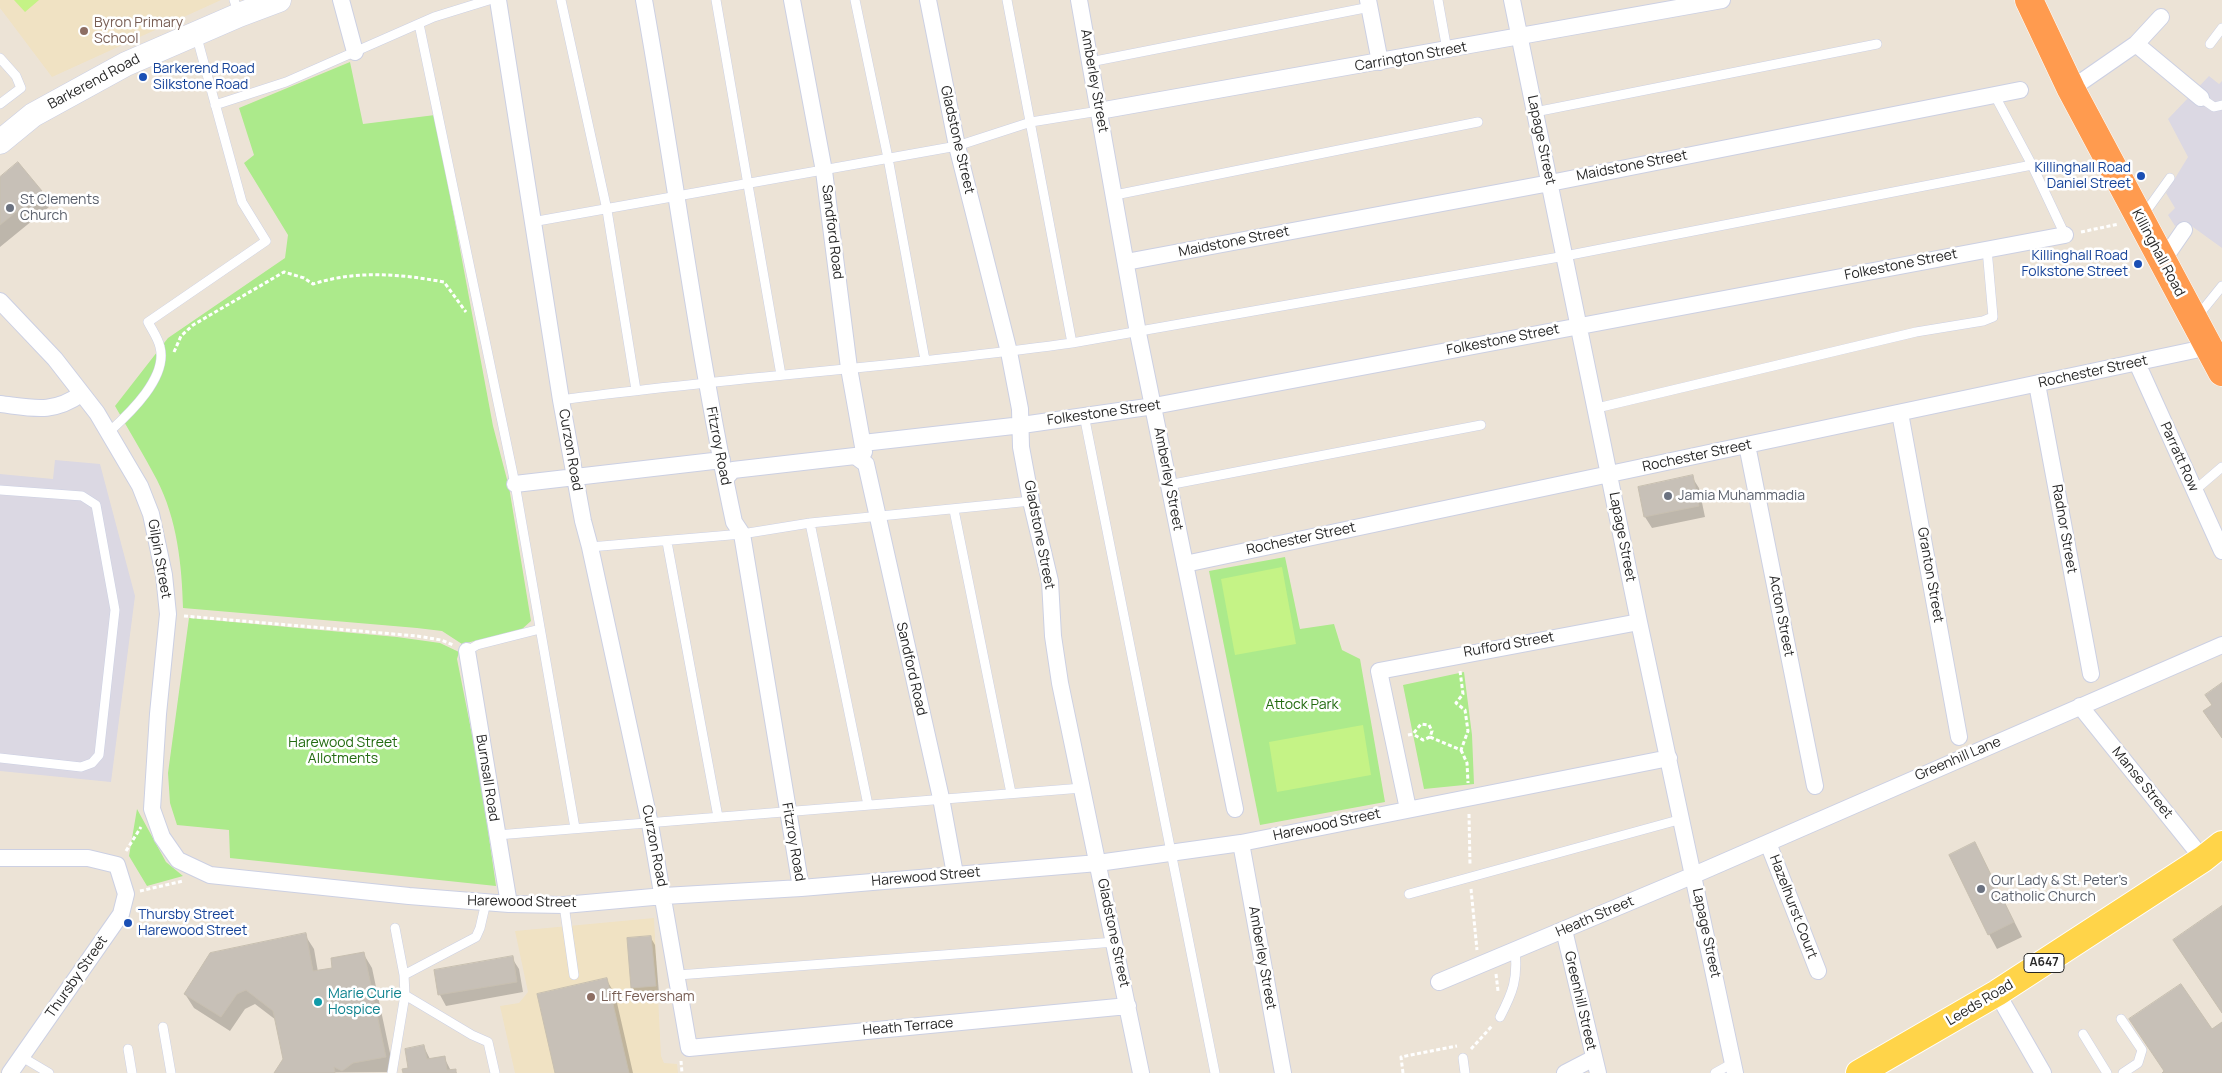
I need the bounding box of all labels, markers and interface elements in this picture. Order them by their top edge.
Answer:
place label: Byron Primary School [94,15,183,48]
marker: Byron Primary School [78,25,90,37]
street label: Amberley Street [1077,28,1111,134]
street label: Carrington Street [1354,39,1468,75]
street label: Barkerend Road [45,51,143,113]
place label: Barkerend Road Silkstone Road [153,61,255,94]
marker: Barkerend Road Silkstone Road [137,71,149,83]
street label: Gladstone Street [936,84,978,196]
street label: Lapage Street [1523,94,1559,186]
street label: Maidstone Street [1575,147,1689,185]
place label: Killinghall Road Daniel Street [2034,160,2131,192]
marker: Killinghall Road Daniel Street [2135,170,2147,182]
street label: Sandford Road [818,184,846,280]
place label: St Clements Church [20,192,99,224]
marker: St Clements Church [4,202,16,214]
street label: Killinghall Road [2128,206,2188,300]
street label: Maidstone Street [1177,223,1291,261]
street label: Folkestone Street [1843,246,1959,284]
place label: Killinghall Road Folkstone Street [2021,248,2128,280]
marker: Killinghall Road Folkstone Street [2132,258,2144,270]
street label: Folkestone Street [1445,321,1561,359]
street label: Rochester Street [2037,352,2149,392]
street label: Folkestone Street [1046,397,1162,429]
street label: Fitzroy Road [702,405,734,487]
street label: Curzon Road [555,408,585,492]
street label: Parratt Row [2156,420,2202,494]
street label: Amberley Street [1150,426,1186,532]
street label: Rochester Street [1641,436,1753,476]
street label: Gladstone Street [1020,479,1058,591]
street label: Radnor Street [2048,483,2080,575]
place label: Jamia Muhammadia [1678,488,1805,504]
marker: Jamia Muhammadia [1662,490,1674,502]
street label: Lapage Street [1605,491,1639,583]
street label: Gilpin Street [144,518,174,600]
street label: Rochester Street [1245,519,1357,559]
street label: Granton Street [1913,526,1947,624]
street label: Acton Street [1765,574,1797,658]
street label: Sandford Road [892,621,930,717]
street label: Rufford Street [1462,629,1556,661]
park label: Attock Park [1266,697,1338,713]
street label: Burnsall Road [472,733,502,823]
street label: Greenhill Lane [1913,733,2003,785]
park label: Harewood Street Allotments [288,735,398,768]
street label: Manse Street [2108,744,2176,822]
street label: Fitzroy Road [778,801,808,883]
street label: Curzon Road [638,804,670,888]
street label: Harewood Street [1272,805,1382,845]
street label: Hazelhurst Court [1765,853,1821,961]
street label: Harewood Street [871,864,981,890]
place label: Our Lady & St. Peter’s Catholic Church [1991,873,2128,906]
street label: Gladstone Street [1093,877,1133,989]
marker: Our Lady & St. Peter’s Catholic Church [1975,883,1987,895]
street label: Lapage Street [1688,887,1724,979]
street label: Harewood Street [467,893,577,911]
street label: Heath Street [1553,893,1637,941]
street label: Amberley Street [1245,905,1279,1011]
place label: Thursby Street Harewood Street [138,907,247,940]
marker: Thursby Street Harewood Street [122,917,134,929]
street label: Thursby Street [42,933,112,1021]
street label: Greenhill Street [1560,950,1600,1052]
road number: A647 [2024,954,2064,972]
street label: Leeds Road [1943,976,2017,1030]
place label: Marie Curie Hospice [328,986,402,1019]
place label: Lift Feversham [601,989,695,1005]
marker: Lift Feversham [585,991,597,1003]
marker: Marie Curie Hospice [312,996,324,1008]
street label: Heath Terrace [862,1015,954,1039]

